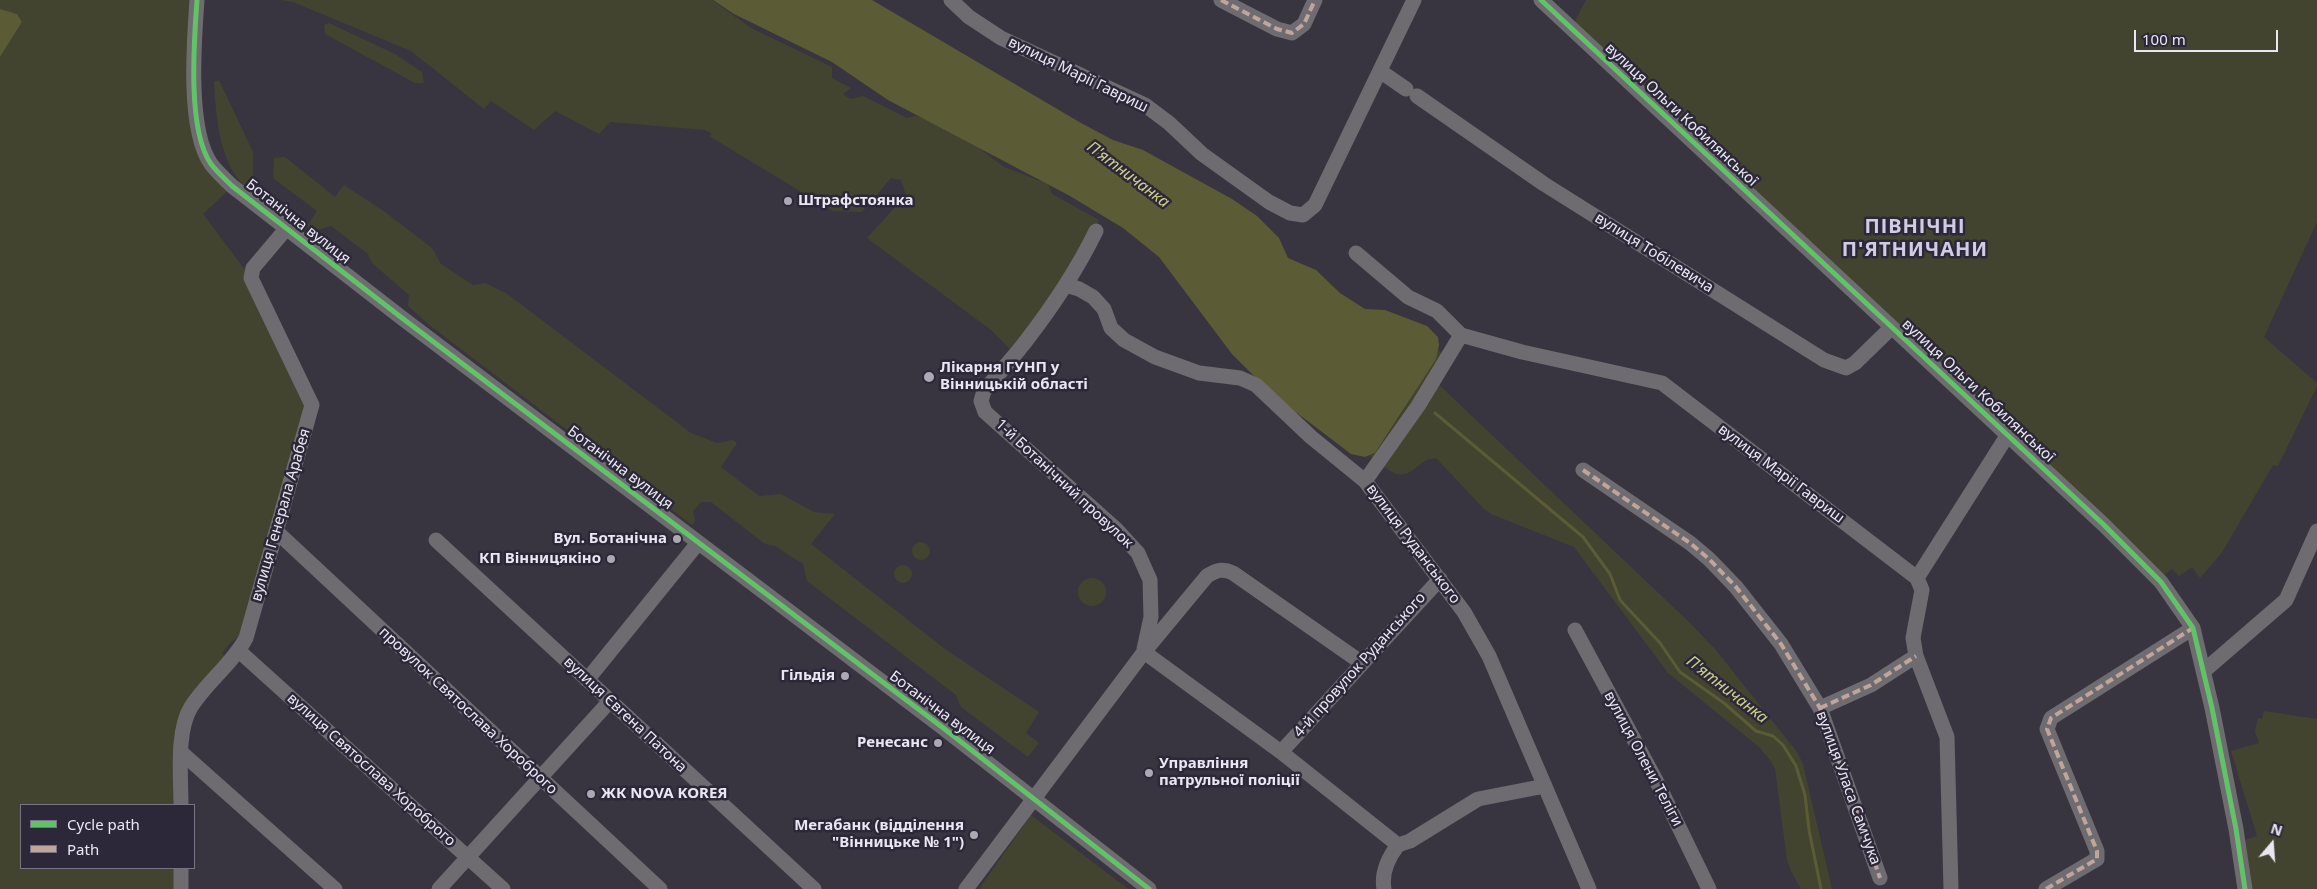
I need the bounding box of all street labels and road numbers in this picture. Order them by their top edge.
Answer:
street label: вулиця Марії Гавриш [1005,33,1151,117]
street label: вулиця Ольги Кобилянської [1601,40,1761,190]
street label: Ботанічна вулиця [242,176,354,268]
street label: вулиця Тобілевича [1591,209,1717,297]
street label: вулиця Ольги Кобилянської [1898,316,2058,466]
street label: 1-й Ботанічний провулок [991,416,1137,552]
street label: вулиця Марії Гавриш [1714,421,1848,527]
street label: Ботанічна вулиця [564,422,676,514]
street label: вулиця Генерала Арабея [248,426,314,604]
street label: вулиця Руданського [1362,481,1464,607]
street label: 4-й провулок Руданського [1290,589,1430,741]
street label: провулок Святослава Хороброго [375,623,561,799]
street label: вулиця Євгена Патона [560,653,690,777]
street label: Ботанічна вулиця [886,667,998,759]
street label: вулиця Олени Теліги [1600,688,1686,830]
street label: вулиця Святослава Хороброго [283,690,459,850]
street label: вулиця Уласа Самчука [1812,709,1884,867]

